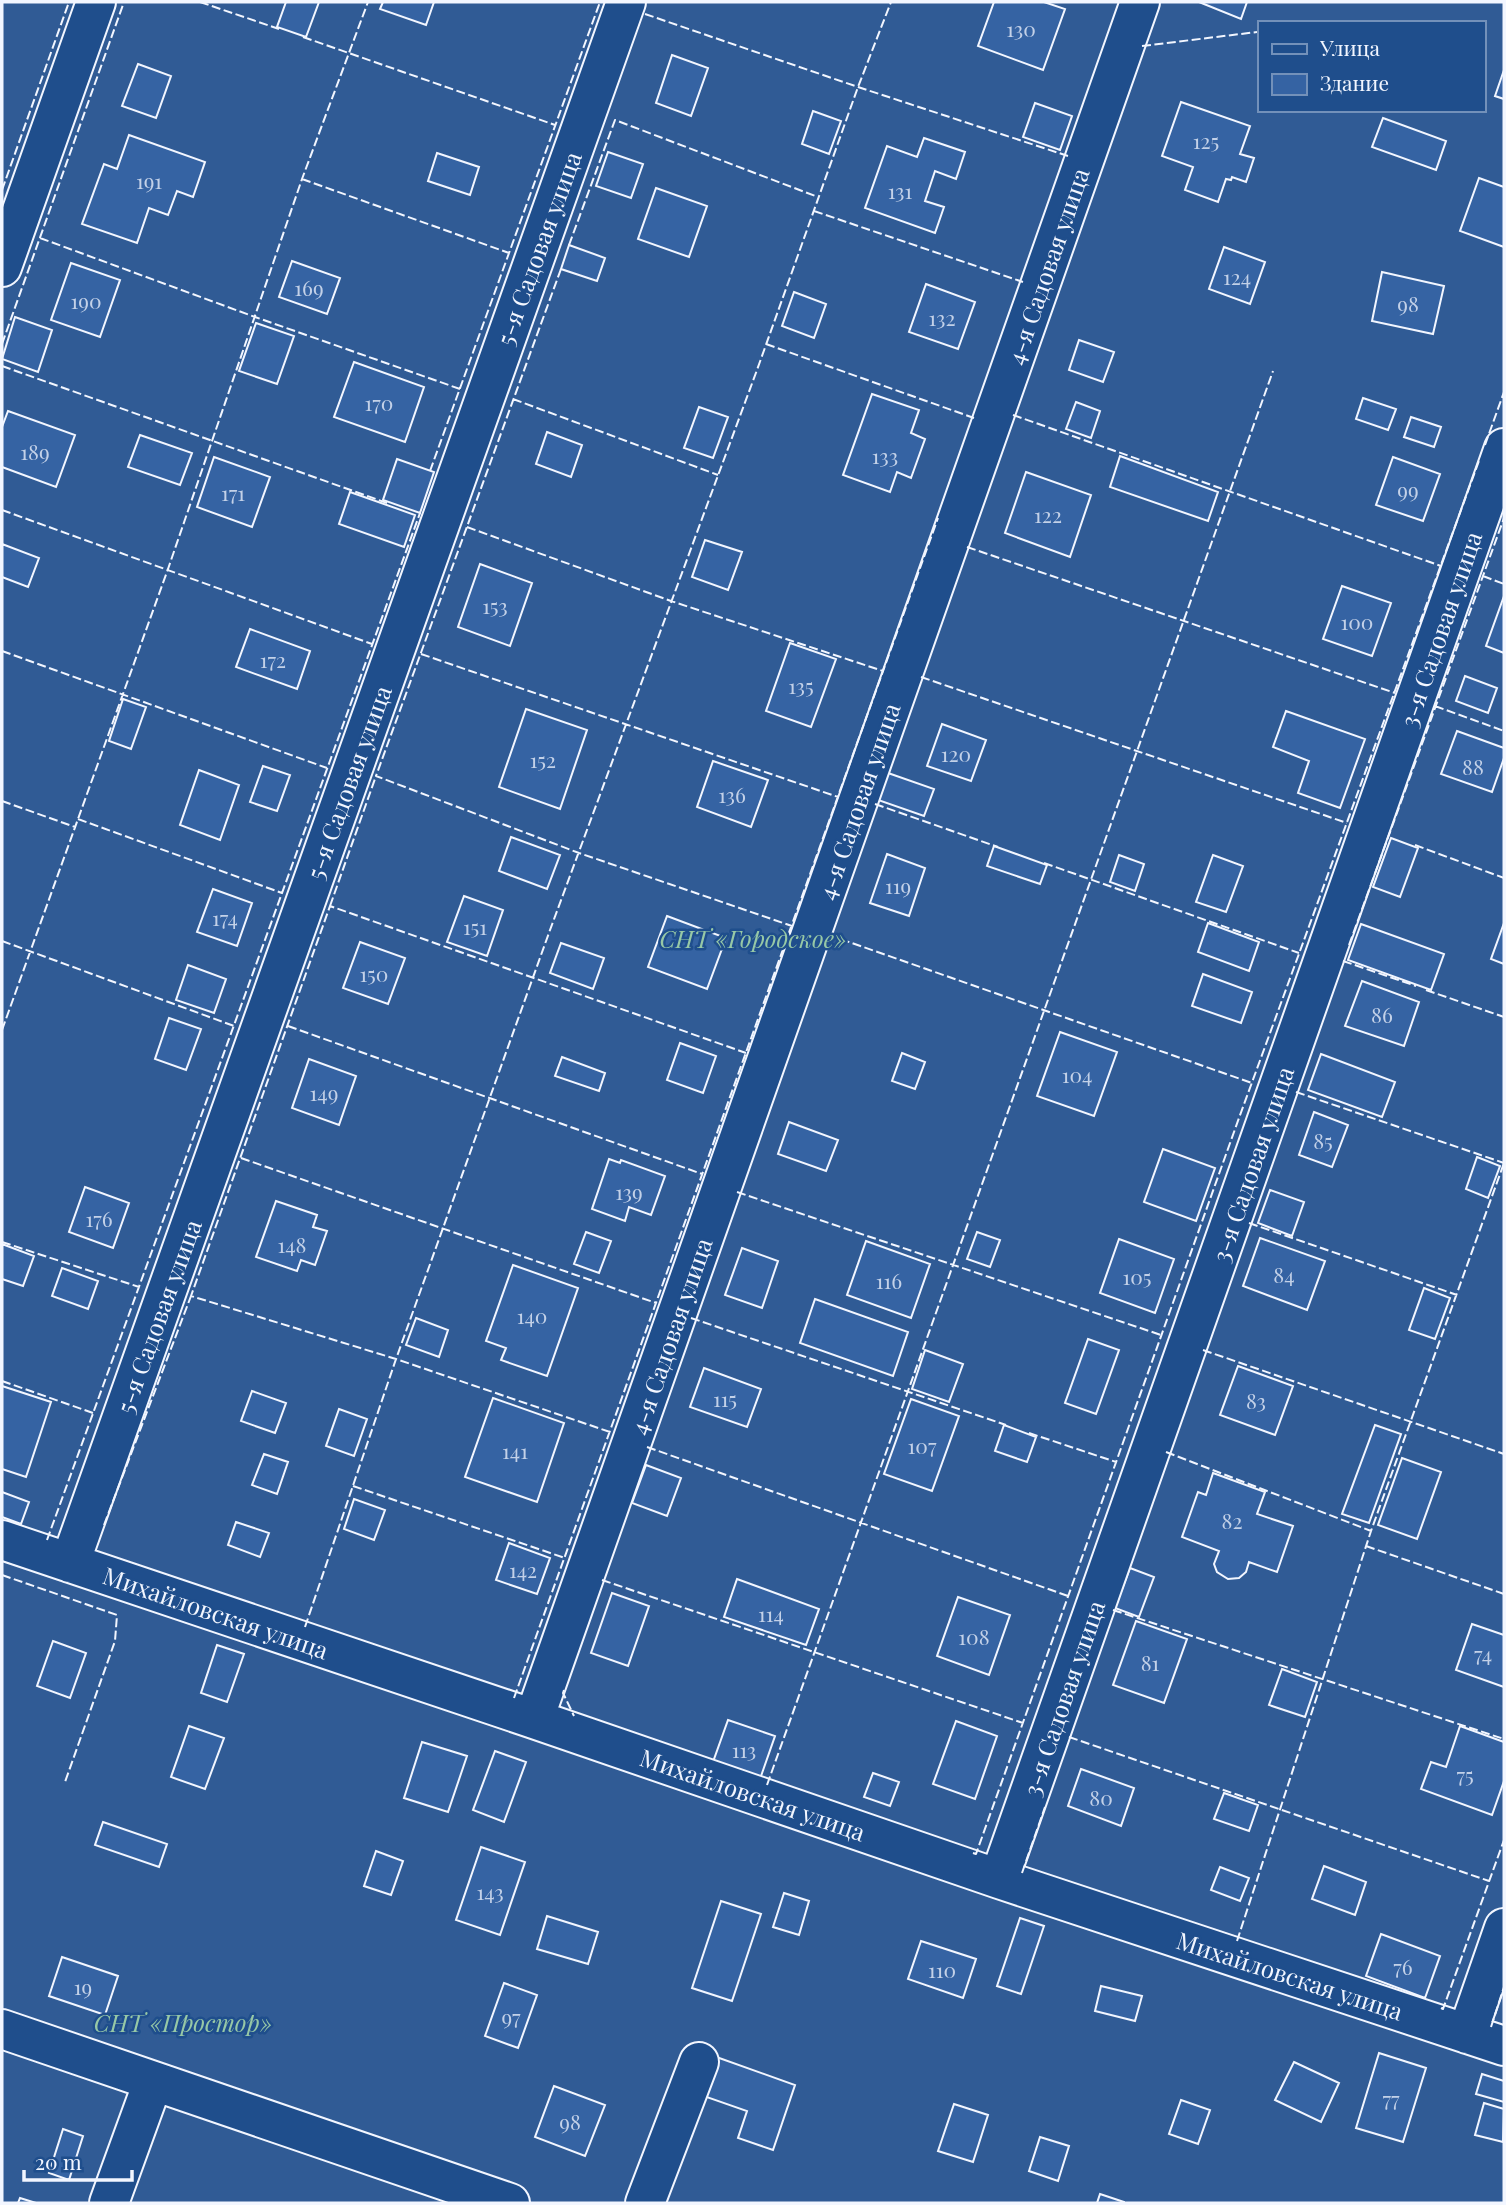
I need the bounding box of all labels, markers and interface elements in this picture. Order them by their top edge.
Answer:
house number: 130 [1006,14,1036,42]
legend [1258,21,1485,112]
text: Улица [1319,33,1381,61]
text: Здание [1320,68,1389,96]
house number: 125 [1193,126,1219,154]
street label: 5-я Садовая улица [488,147,588,349]
street label: 4-я Садовая улица [998,164,1096,368]
house number: 191 [136,166,162,194]
house number: 131 [888,176,913,204]
house number: 124 [1223,262,1251,290]
house number: 169 [294,273,324,301]
house number: 190 [70,286,102,314]
house number: 98 [1397,289,1419,317]
house number: 132 [929,303,955,331]
house number: 170 [365,388,393,416]
house number: 189 [20,437,50,465]
house number: 133 [872,441,898,469]
house number: 99 [1397,475,1419,503]
house number: 171 [221,478,245,506]
house number: 122 [1034,500,1062,528]
street label: 3-я Садовая улица [1392,527,1488,731]
house number: 153 [482,591,508,619]
house number: 100 [1341,607,1373,635]
house number: 172 [260,645,286,673]
house number: 135 [788,671,814,699]
street label: 5-я Садовая улица [298,681,398,883]
street label: 4-я Садовая улица [809,699,907,903]
house number: 120 [941,739,971,767]
house number: 152 [530,745,556,773]
house number: 88 [1462,752,1484,780]
house number: 136 [718,780,746,808]
house number: 119 [885,871,911,899]
house number: 174 [212,903,238,931]
house number: 151 [463,912,487,940]
park label: СНТ «Городское» [660,922,846,954]
house number: 150 [360,959,388,987]
house number: 86 [1371,1000,1393,1028]
house number: 104 [1062,1060,1092,1088]
street label: 3-я Садовая улица [1204,1062,1300,1266]
house number: 149 [310,1078,338,1106]
house number: 85 [1313,1126,1333,1154]
house number: 139 [615,1177,643,1205]
house number: 176 [85,1204,113,1232]
street label: 5-я Садовая улица [108,1215,208,1417]
house number: 148 [277,1230,307,1258]
street label: 4-я Садовая улица [621,1234,719,1438]
house number: 84 [1273,1260,1295,1288]
house number: 105 [1122,1262,1152,1290]
house number: 116 [876,1266,902,1294]
house number: 140 [517,1301,547,1329]
house number: 115 [713,1384,737,1412]
house number: 83 [1246,1386,1266,1414]
house number: 107 [908,1431,937,1459]
house number: 141 [502,1436,528,1464]
house number: 82 [1222,1506,1242,1534]
house number: 142 [509,1555,537,1583]
street label: Михайловская улица [99,1558,333,1666]
street label: 3-я Садовая улица [1015,1596,1111,1800]
house number: 114 [758,1599,784,1627]
house number: 108 [958,1622,990,1650]
house number: 74 [1474,1639,1492,1667]
house number: 81 [1141,1648,1160,1676]
house number: 113 [732,1735,756,1763]
street label: Михайловская улица [636,1740,870,1848]
house number: 75 [1456,1760,1474,1788]
house number: 80 [1089,1783,1113,1811]
house number: 143 [476,1877,504,1905]
street label: Михайловская улица [1173,1923,1407,2027]
house number: 76 [1393,1952,1413,1980]
house number: 110 [928,1955,956,1983]
house number: 19 [74,1972,92,2000]
house number: 97 [501,2002,521,2030]
park label: СНТ «Простор» [94,2006,272,2038]
house number: 77 [1382,2084,1400,2112]
house number: 98 [559,2107,581,2135]
scale bar [24,2138,133,2182]
text: 20 m [35,2147,82,2175]

